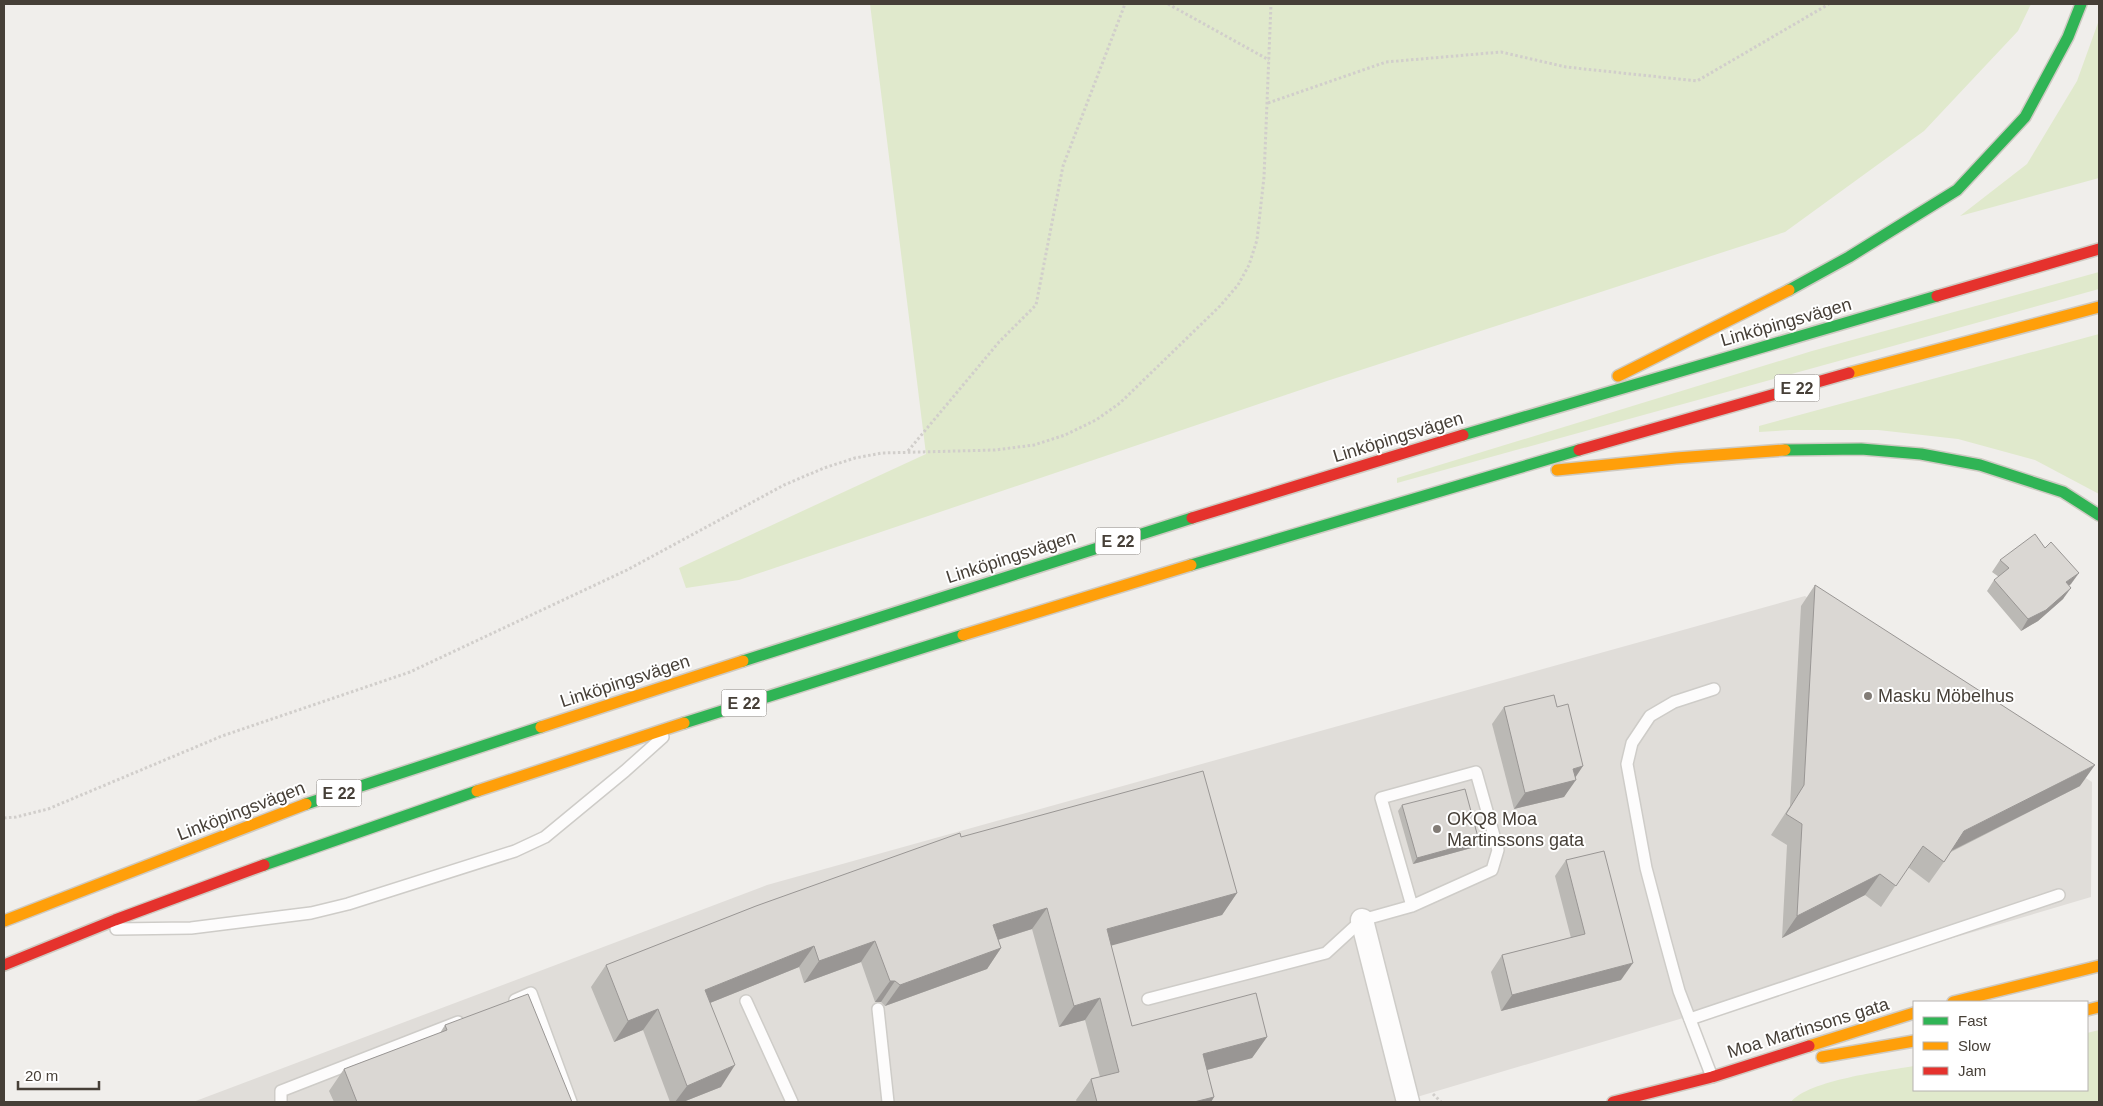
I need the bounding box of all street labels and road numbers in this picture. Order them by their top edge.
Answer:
street label: Linköpingsvägen [1718,294,1854,350]
road number: E 22 [1774,374,1820,402]
street label: Linköpingsvägen [1330,408,1466,466]
street label: Linköpingsvägen [944,527,1078,587]
road number: E 22 [1096,528,1140,554]
street label: Linköpingsvägen [558,651,692,711]
road number: E 22 [722,690,766,716]
street label: Linköpingsvägen [174,777,308,845]
road number: E 22 [316,780,362,806]
street label: Moa Martinsons gata [1725,994,1892,1062]

